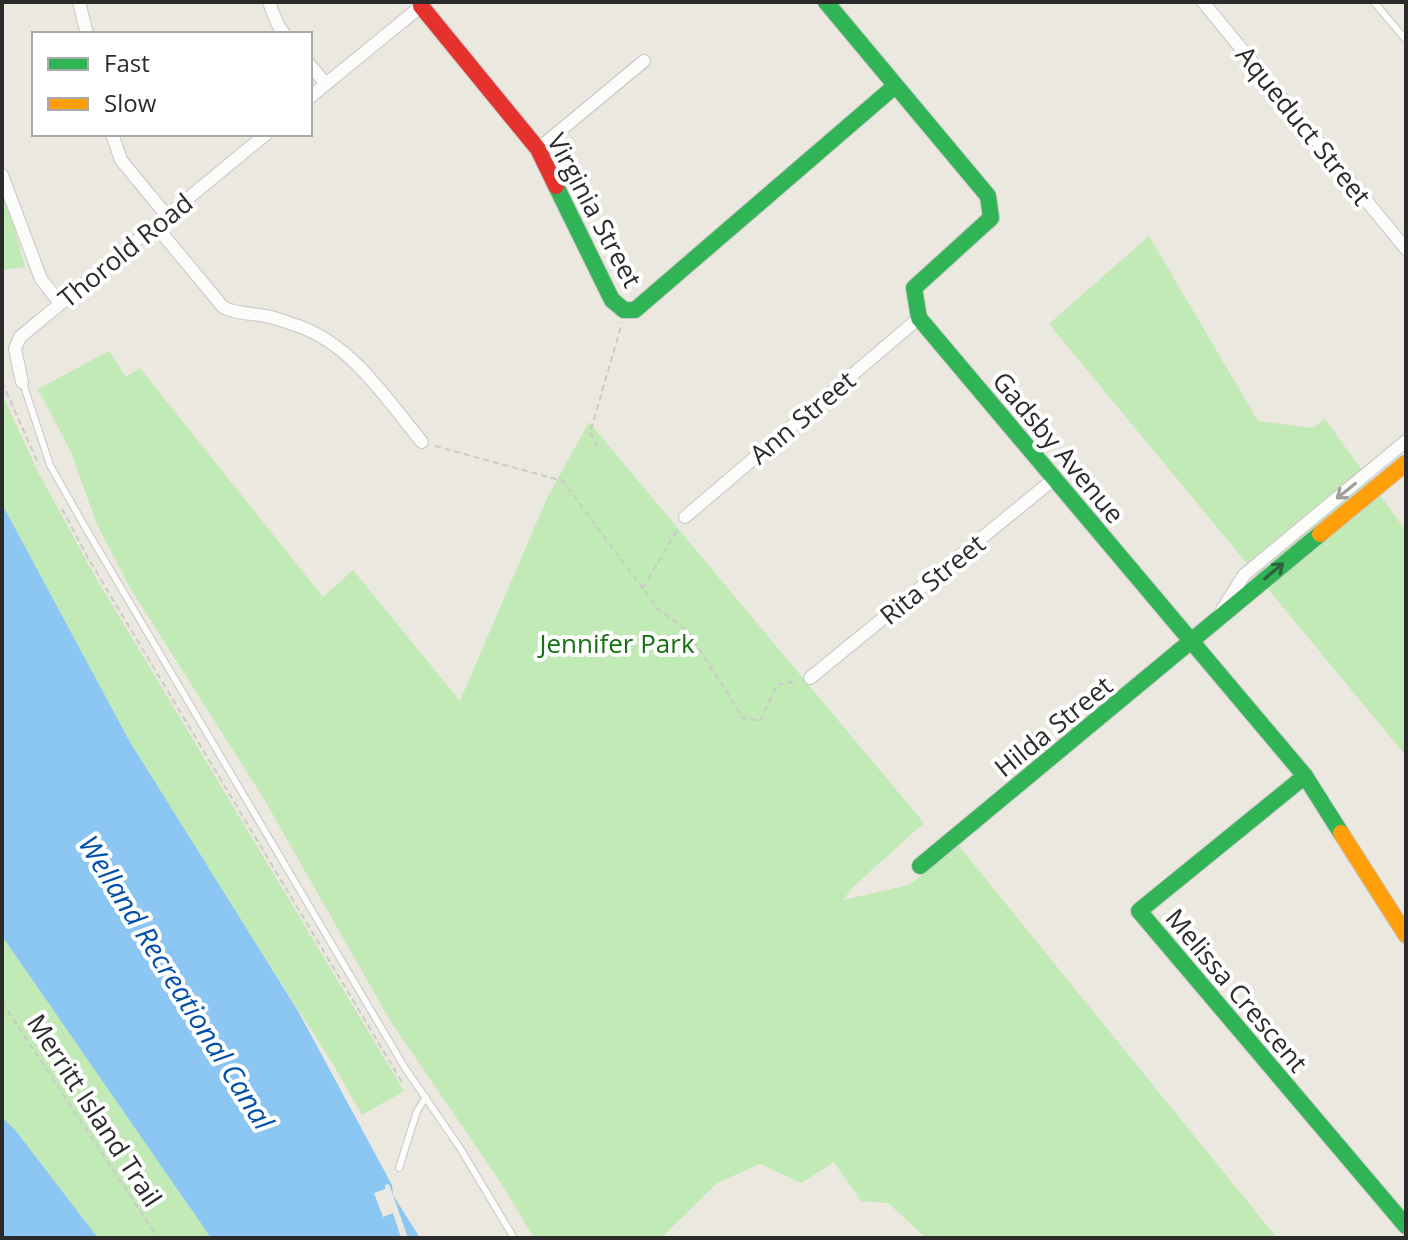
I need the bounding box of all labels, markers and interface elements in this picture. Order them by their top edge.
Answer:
legend [32,32,312,136]
street label: Aqueduct Street [1228,38,1380,212]
text: Fast [104,46,150,79]
text: Slow [104,86,157,119]
street label: Virginia Street [539,127,651,293]
street label: Thorold Road [50,185,200,315]
street label: Ann Street [742,362,862,472]
street label: Gadsby Avenue [985,363,1133,531]
one-way arrow [1336,482,1356,500]
street label: Rita Street [872,525,992,633]
one-way arrow [1263,562,1284,580]
park label: Jennifer Park [536,625,695,661]
street label: Hilda Street [986,667,1120,785]
water label: Welland Recreational Canal [71,828,284,1137]
street label: Melissa Crescent [1158,901,1316,1079]
street label: Merritt Island Trail [19,1007,171,1213]

